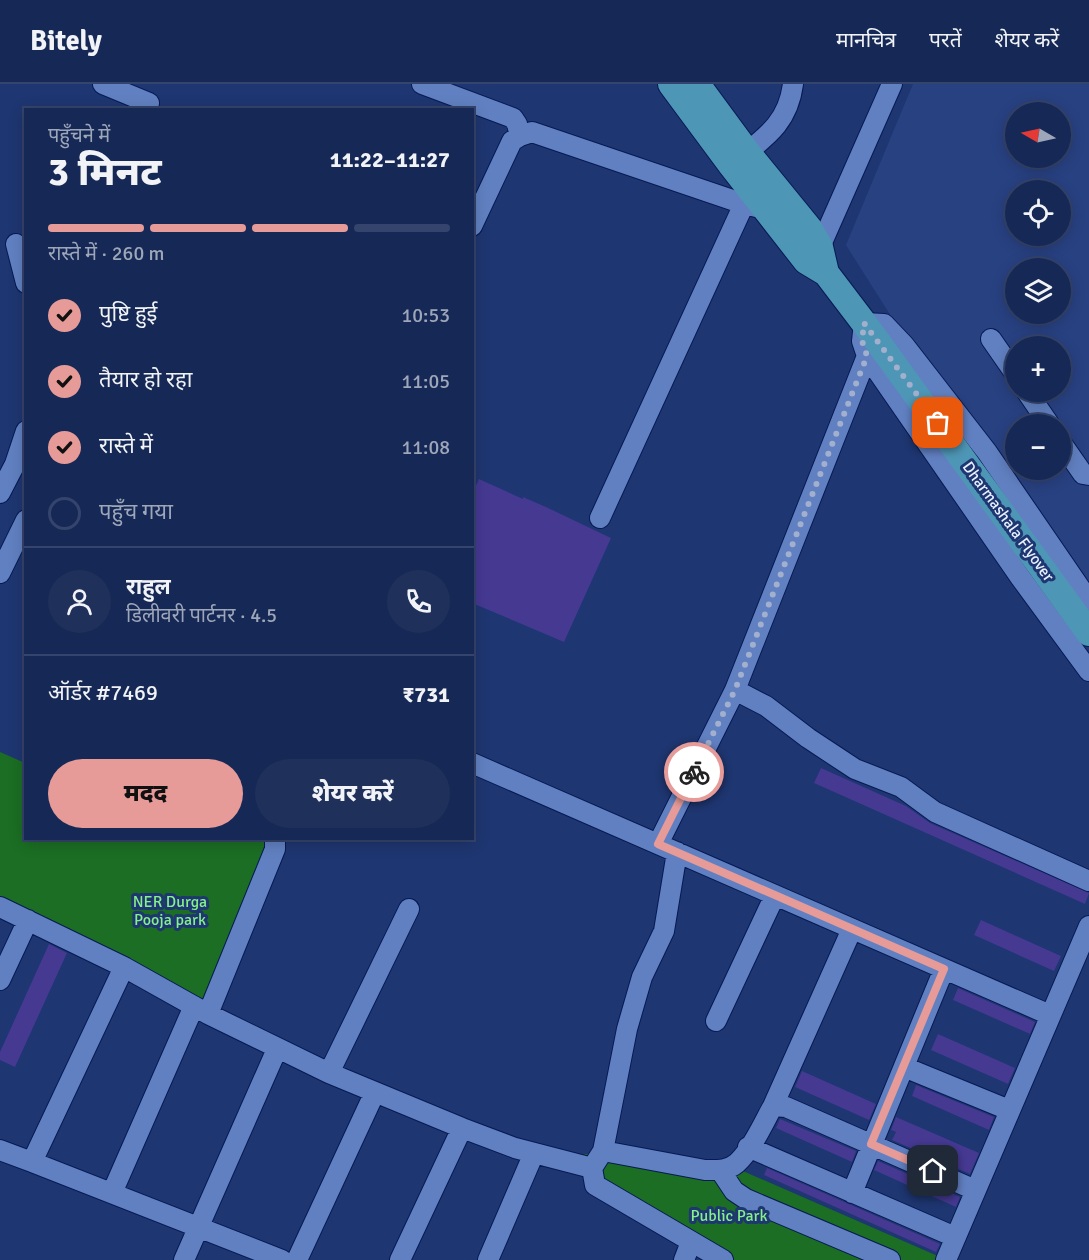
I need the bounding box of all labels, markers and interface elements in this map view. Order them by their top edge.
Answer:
text: Bitely [30,24,102,58]
text: मानचित्र [836,27,896,53]
text: परतें [929,27,962,53]
text: शेयर करें [995,27,1059,53]
north arrow [1005,102,1071,168]
map controls [1005,102,1071,480]
text: पहुँचने में [48,123,110,148]
text: 11:22–11:27 [330,146,450,173]
text: 3 मिनट [48,148,162,196]
button: locate [1005,180,1071,246]
text: रास्ते में · 260 m [48,241,165,266]
button: layers [1005,258,1071,324]
icon: check [48,299,81,332]
text: पुष्टि हुई [99,300,157,327]
text: 10:53 [401,303,450,328]
button: + [1005,336,1071,402]
icon: check [48,365,81,398]
text: तैयार हो रहा [99,366,192,393]
text: 11:05 [401,369,450,394]
pin [912,397,963,448]
icon: bag [921,406,954,439]
button: − [1005,414,1071,480]
icon: check [48,431,81,464]
text: रास्ते में [99,432,153,459]
text: 11:08 [401,435,450,460]
street label: Dharmashala Flyover [958,458,1058,586]
text: पहुँच गया [99,498,173,525]
button: person [48,570,111,633]
button: phone [387,570,450,633]
text: राहुल [126,573,171,600]
text: डिलीवरी पार्टनर · 4.5 [126,603,277,628]
text: ऑर्डर #7469 [48,679,158,706]
text: ₹731 [402,681,450,708]
courier [664,742,724,802]
icon: bike [678,756,711,789]
button: मदद [48,759,243,828]
button: शेयर करें [255,759,450,828]
park label: NER Durga Pooja park [133,892,207,930]
pin [907,1145,958,1196]
icon: home [916,1154,949,1187]
park label: Public Park [691,1206,767,1226]

